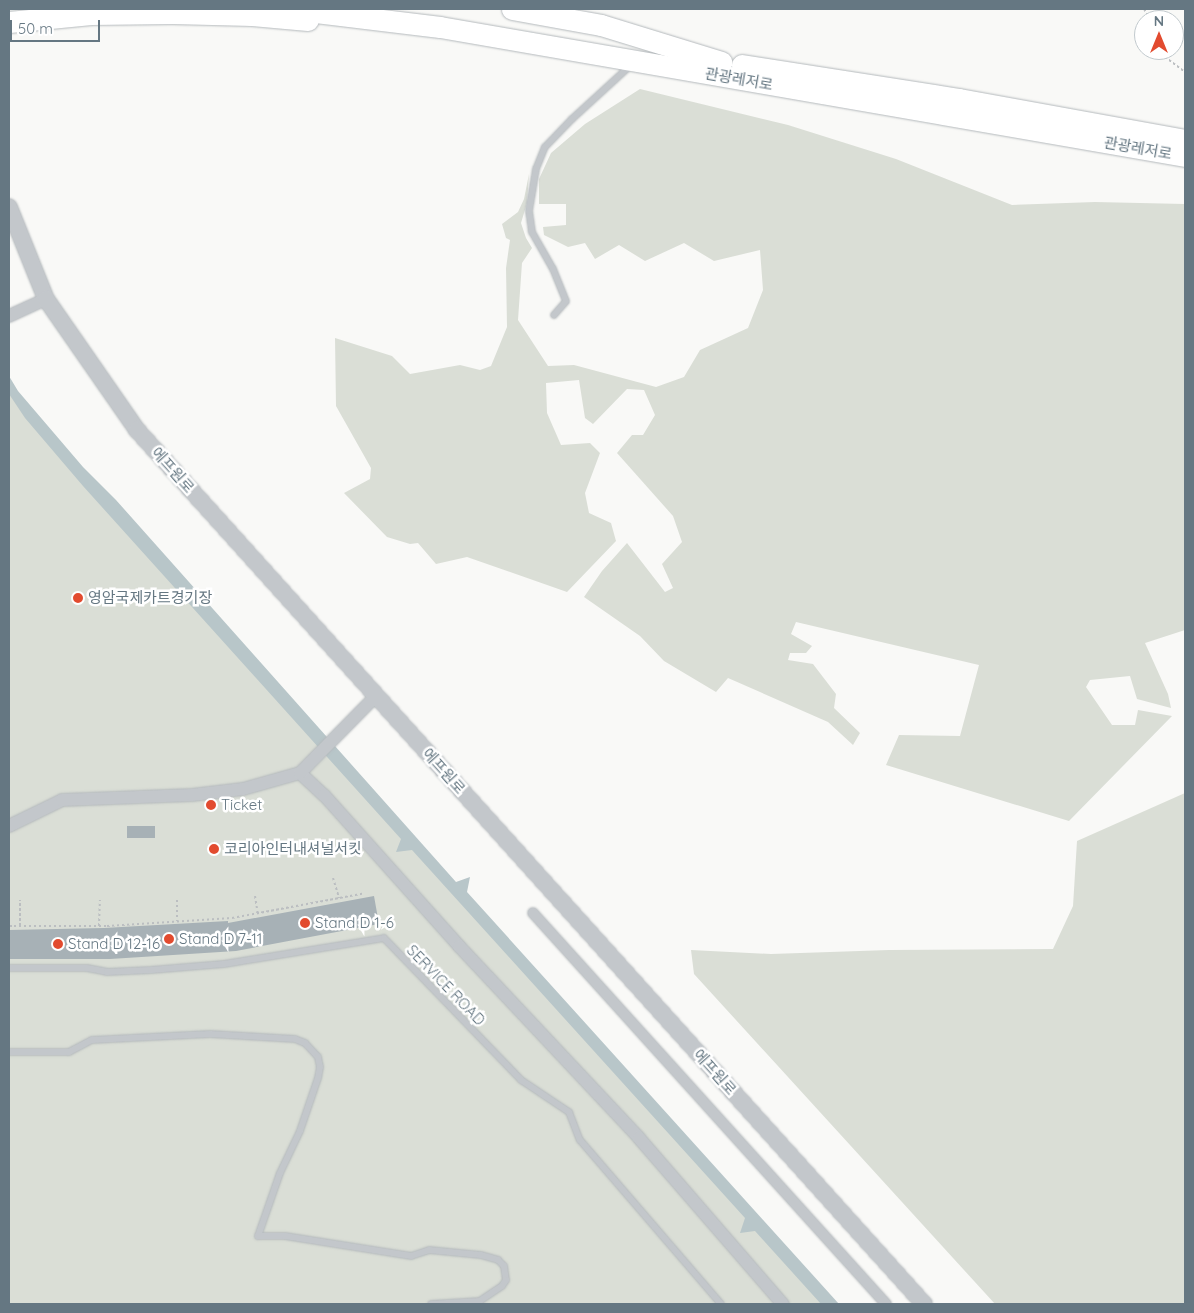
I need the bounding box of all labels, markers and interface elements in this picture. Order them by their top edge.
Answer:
scale bar [12,10,102,42]
north arrow [1134,10,1184,60]
text: N [1154,12,1164,30]
text: 50 m [18,19,53,38]
street label: 관광레저로 [703,64,775,94]
street label: 관광레저로 [1102,133,1174,163]
street label: 에프원로 [148,443,198,497]
place label: 영암국제카트경기장 [88,589,212,607]
marker: 영암국제카트경기장 [72,592,84,604]
street label: 에프원로 [419,744,469,798]
place label: Ticket [221,796,262,814]
marker: Ticket [205,799,217,811]
place label: 코리아인터내셔널서킷 [224,840,362,858]
marker: 코리아인터내셔널서킷 [208,843,220,855]
place label: Stand D 1-6 [315,914,394,932]
marker: Stand D 1-6 [299,917,311,929]
place label: Stand D 7-11 [179,930,262,948]
marker: Stand D 7-11 [163,933,175,945]
place label: Stand D 12-16 [68,935,160,953]
marker: Stand D 12-16 [52,938,64,950]
street label: SERVICE ROAD [403,941,489,1029]
street label: 에프원로 [690,1045,740,1099]

